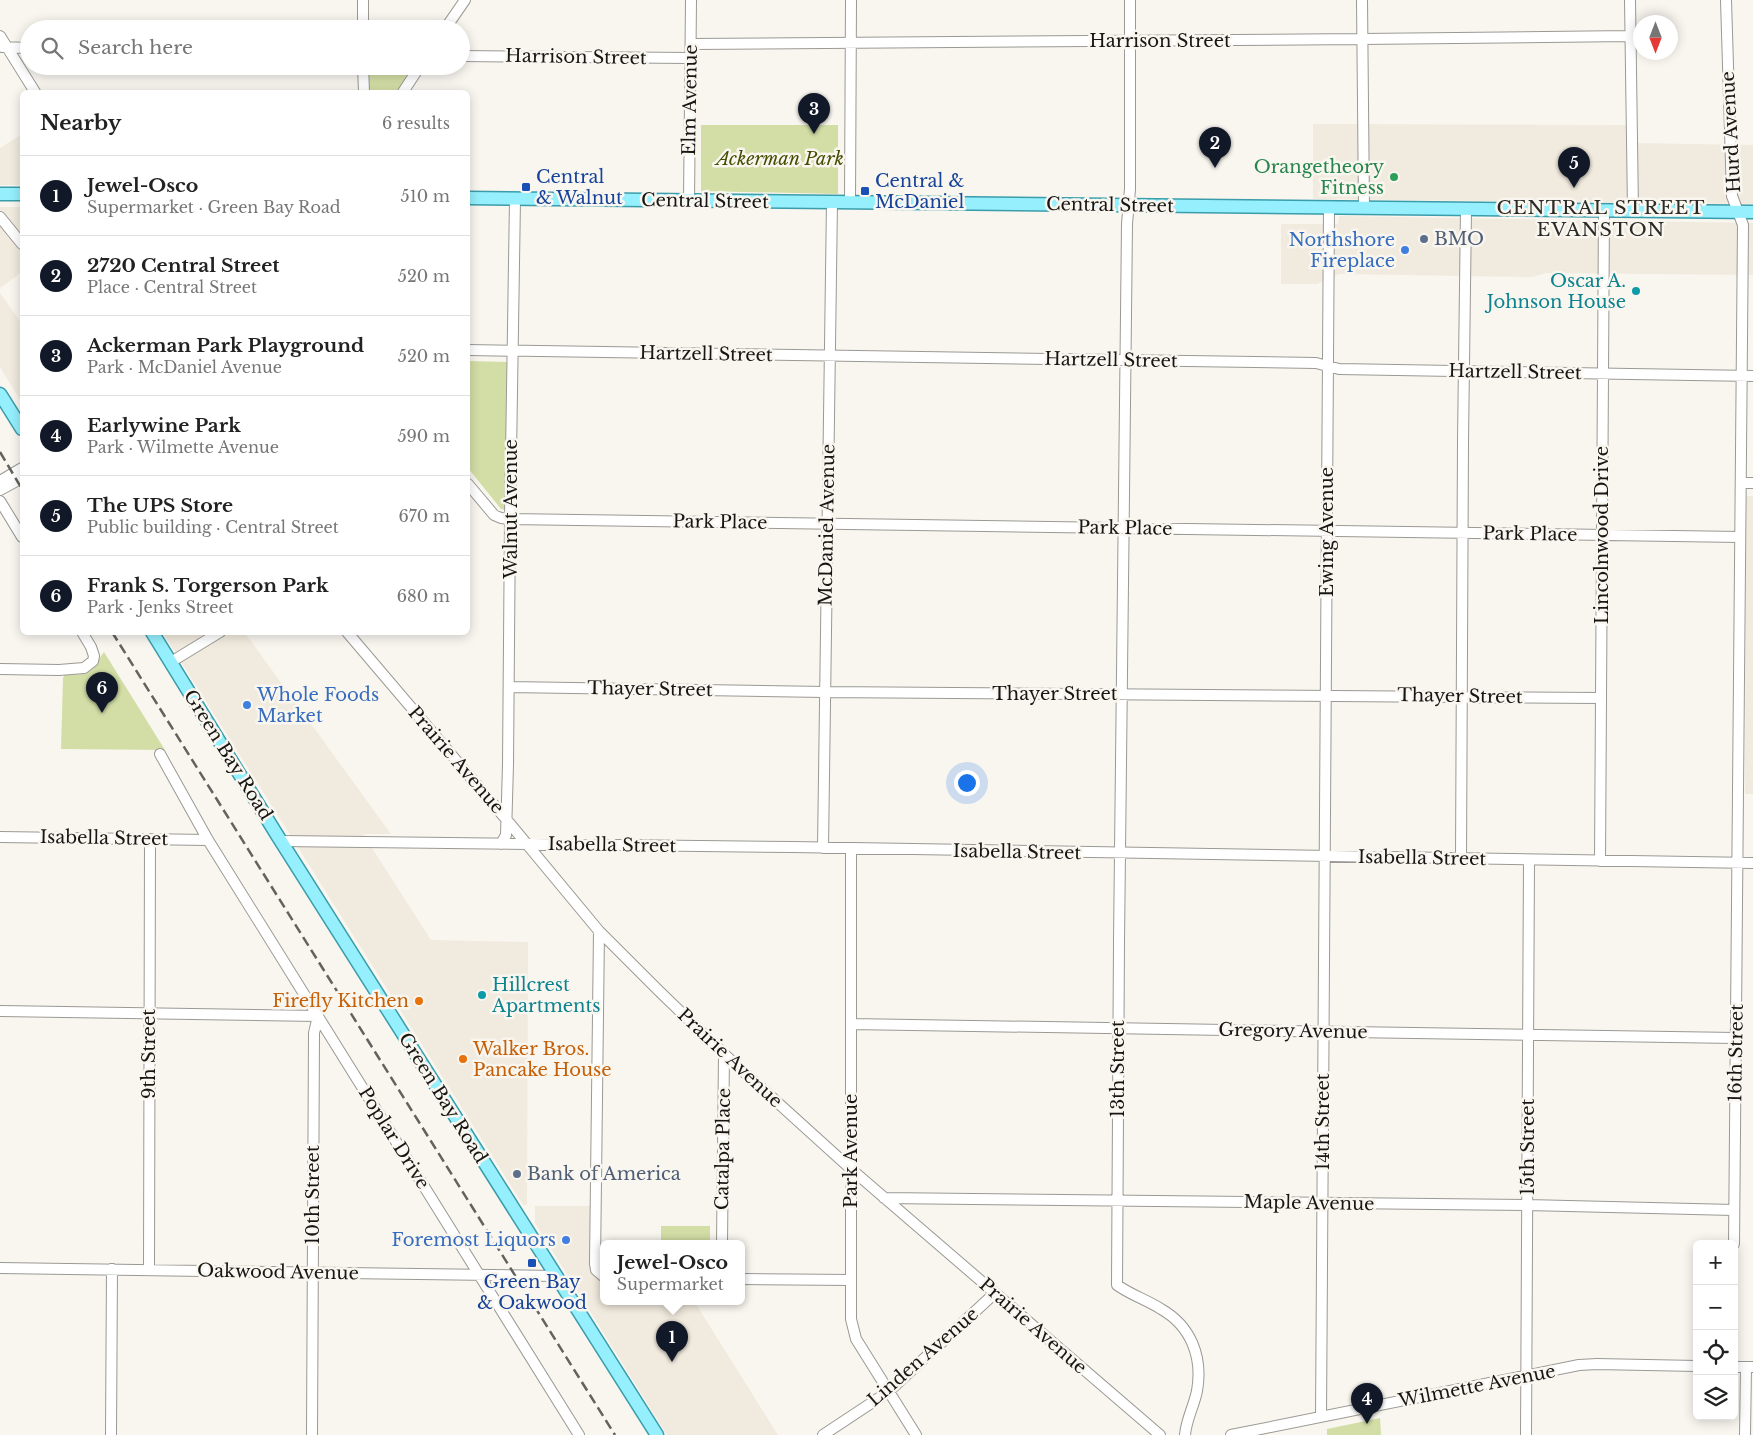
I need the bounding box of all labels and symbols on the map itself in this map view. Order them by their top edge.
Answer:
north arrow [1633,15,1678,60]
street label: Harrison Street [1089,30,1231,52]
street label: Elm Avenue [678,44,702,156]
street label: Harrison Street [505,45,647,69]
street label: Hurd Avenue [1717,71,1745,193]
pin: 3 [798,93,830,134]
pin: 2 [1199,127,1231,168]
pin: 5 [1558,147,1590,188]
park label: Ackerman Park [714,148,844,170]
place label: Orangetheory Fitness [1254,156,1384,199]
place label: Central & Walnut [536,166,623,209]
place label: Central & McDaniel [875,170,965,213]
marker: Orangetheory Fitness [1388,171,1400,183]
marker: Central & Walnut [520,181,532,193]
marker: Central & McDaniel [859,185,871,197]
street label: Central Street [641,189,769,213]
street label: Central Street [1046,193,1174,217]
district label: CENTRAL STREET EVANSTON [1497,196,1705,241]
place label: BMO [1434,228,1484,250]
place label: Northshore Fireplace [1289,229,1395,272]
marker: BMO [1418,233,1430,245]
marker: Northshore Fireplace [1399,244,1411,256]
place label: Oscar A. Johnson House [1485,270,1626,313]
marker: Oscar A. Johnson House [1630,285,1642,297]
street label: Hartzell Street [639,342,773,366]
street label: Hartzell Street [1044,348,1178,372]
street label: Hartzell Street [1448,360,1582,384]
street label: Walnut Avenue [500,439,522,580]
street label: McDaniel Avenue [815,444,839,606]
street label: Lincolnwood Drive [1591,446,1613,624]
street label: Ewing Avenue [1316,467,1338,597]
street label: Park Place [672,510,768,534]
street label: Park Place [1077,516,1173,540]
street label: Park Place [1482,522,1578,546]
pin: 6 [86,672,118,713]
street label: Thayer Street [587,677,713,701]
street label: Thayer Street [992,683,1118,705]
place label: Whole Foods Market [256,684,379,727]
street label: Thayer Street [1397,684,1523,708]
street label: Green Bay Road [179,686,277,824]
marker: Whole Foods Market [241,699,253,711]
street label: Prairie Avenue [403,702,509,818]
your location [954,770,980,796]
street label: Isabella Street [40,826,169,850]
street label: Isabella Street [548,833,677,857]
street label: Isabella Street [953,840,1082,864]
street label: Isabella Street [1358,846,1487,870]
place label: Hillcrest Apartments [491,974,601,1017]
marker: Hillcrest Apartments [476,989,488,1001]
place label: Firefly Kitchen [272,990,409,1012]
marker: Firefly Kitchen [413,995,425,1007]
street label: Prairie Avenue [673,1004,787,1112]
street label: 16th Street [1724,1004,1748,1102]
street label: 9th Street [138,1009,160,1099]
street label: Gregory Avenue [1218,1019,1368,1043]
street label: 13th Street [1107,1020,1129,1118]
street label: Green Bay Road [394,1029,492,1167]
place label: Walker Bros. Pancake House [472,1038,612,1081]
marker: Walker Bros. Pancake House [457,1053,469,1065]
street label: 14th Street [1312,1073,1334,1171]
street label: Poplar Drive [354,1083,434,1193]
street label: Catalpa Place [711,1088,735,1210]
street label: Park Avenue [840,1094,862,1208]
street label: 15th Street [1517,1098,1539,1195]
street label: 10th Street [302,1145,324,1245]
place label: Bank of America [527,1163,681,1185]
marker: Bank of America [511,1168,523,1180]
street label: Maple Avenue [1243,1191,1375,1215]
place label: Foremost Liquors [391,1229,556,1251]
marker: Foremost Liquors [560,1234,572,1246]
marker: Green Bay & Oakwood [526,1257,538,1269]
street label: Oakwood Avenue [197,1260,359,1284]
place label: Green Bay & Oakwood [477,1271,587,1314]
street label: Prairie Avenue [975,1273,1091,1379]
street label: Linden Avenue [863,1303,983,1411]
pin: 1 [656,1321,688,1362]
street label: Wilmette Avenue [1396,1360,1557,1412]
pin: 4 [1351,1383,1383,1424]

